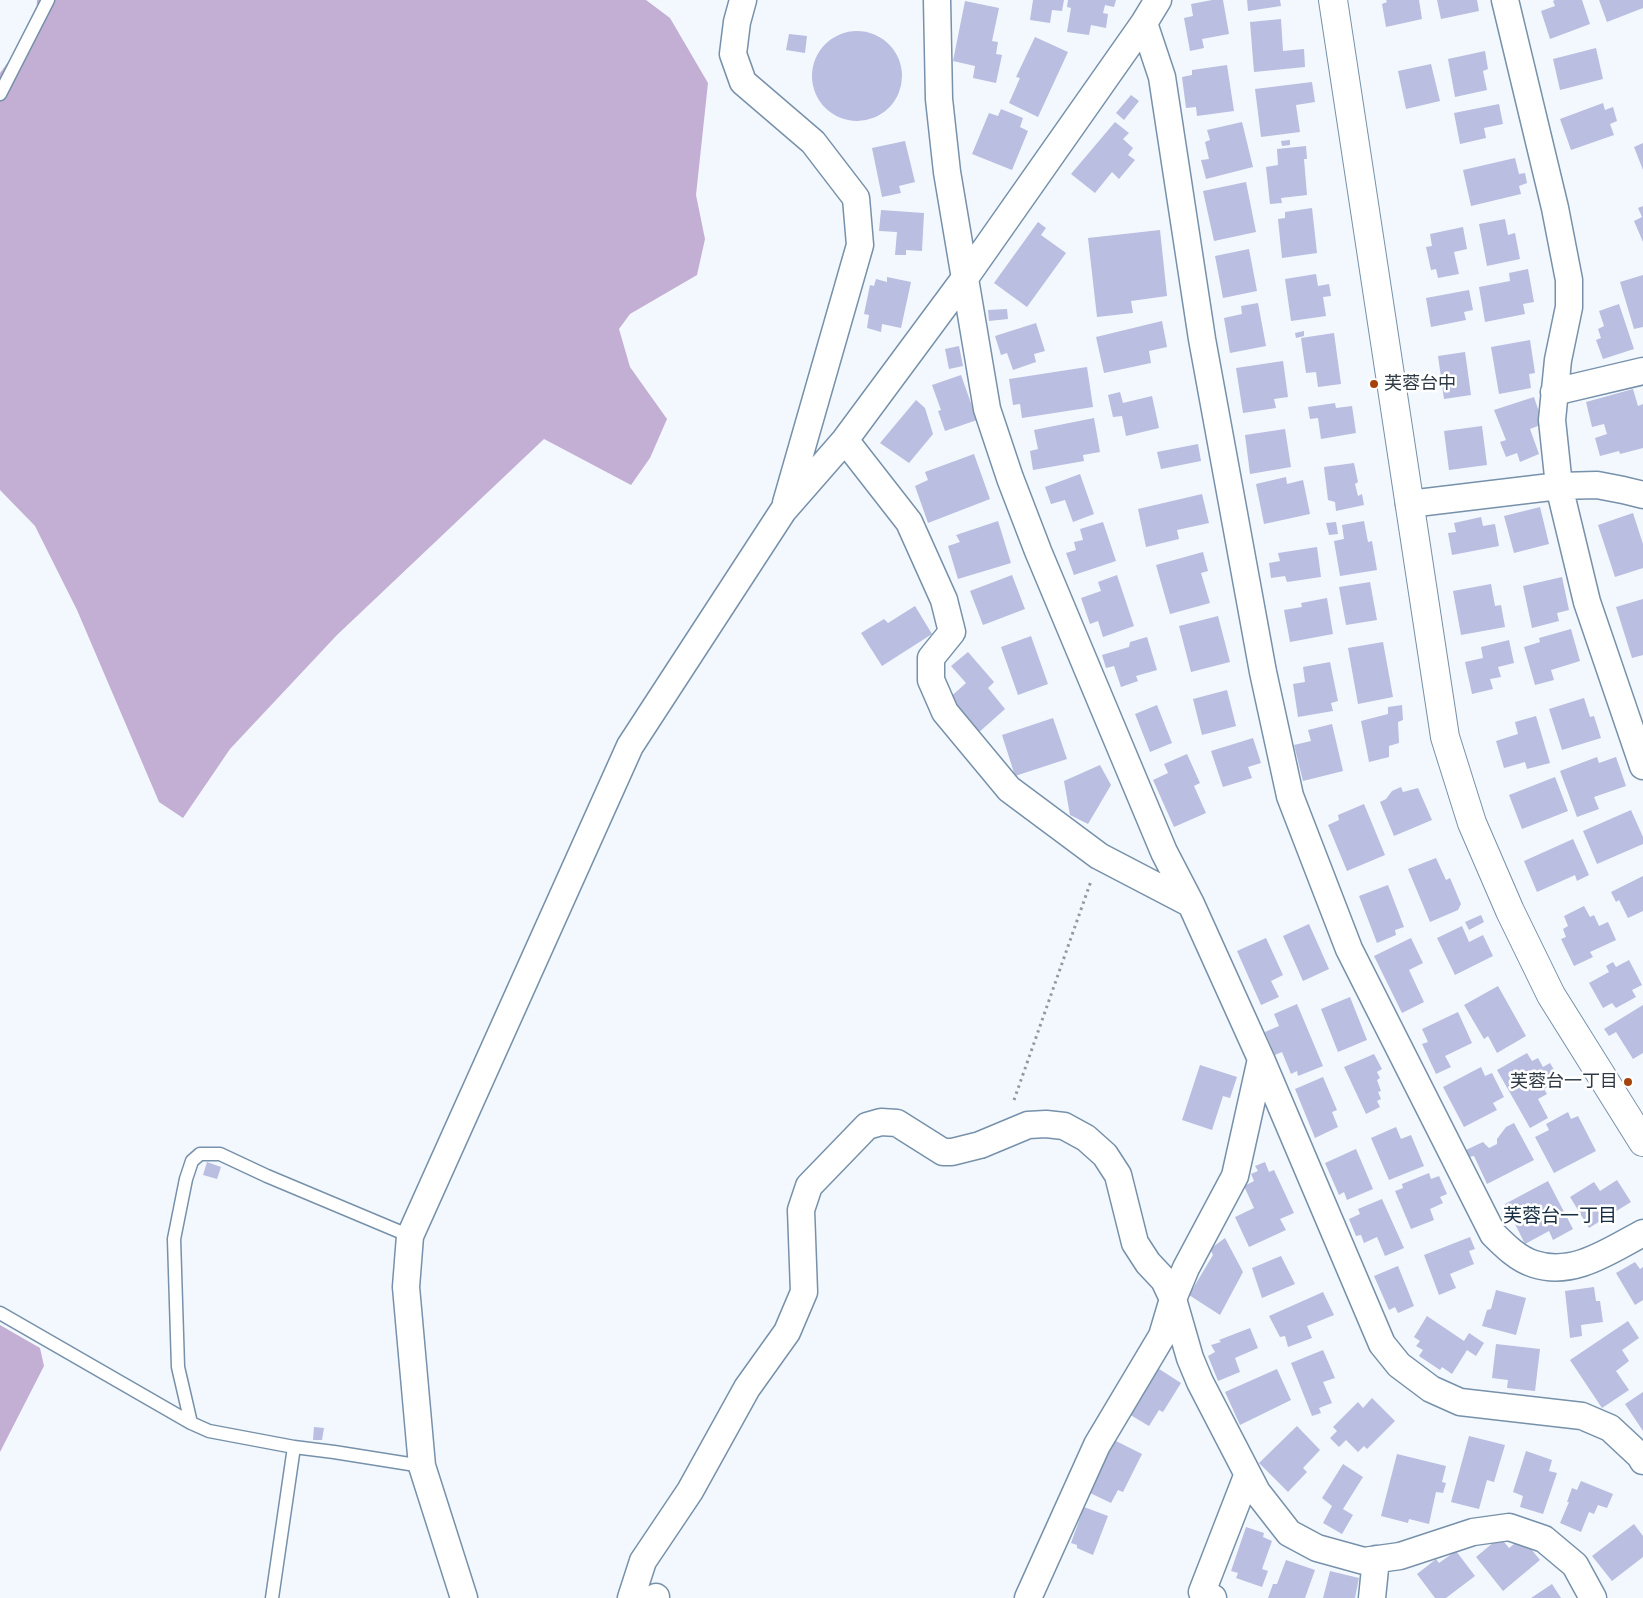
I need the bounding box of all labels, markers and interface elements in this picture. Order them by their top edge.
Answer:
place label: 芙蓉台中 [1384,373,1456,395]
marker: 芙蓉台中 [1368,378,1380,390]
place label: 芙蓉台一丁目 [1510,1071,1618,1093]
marker: 芙蓉台一丁目 [1622,1076,1634,1088]
district label: 芙蓉台一丁目 [1503,1206,1617,1228]

